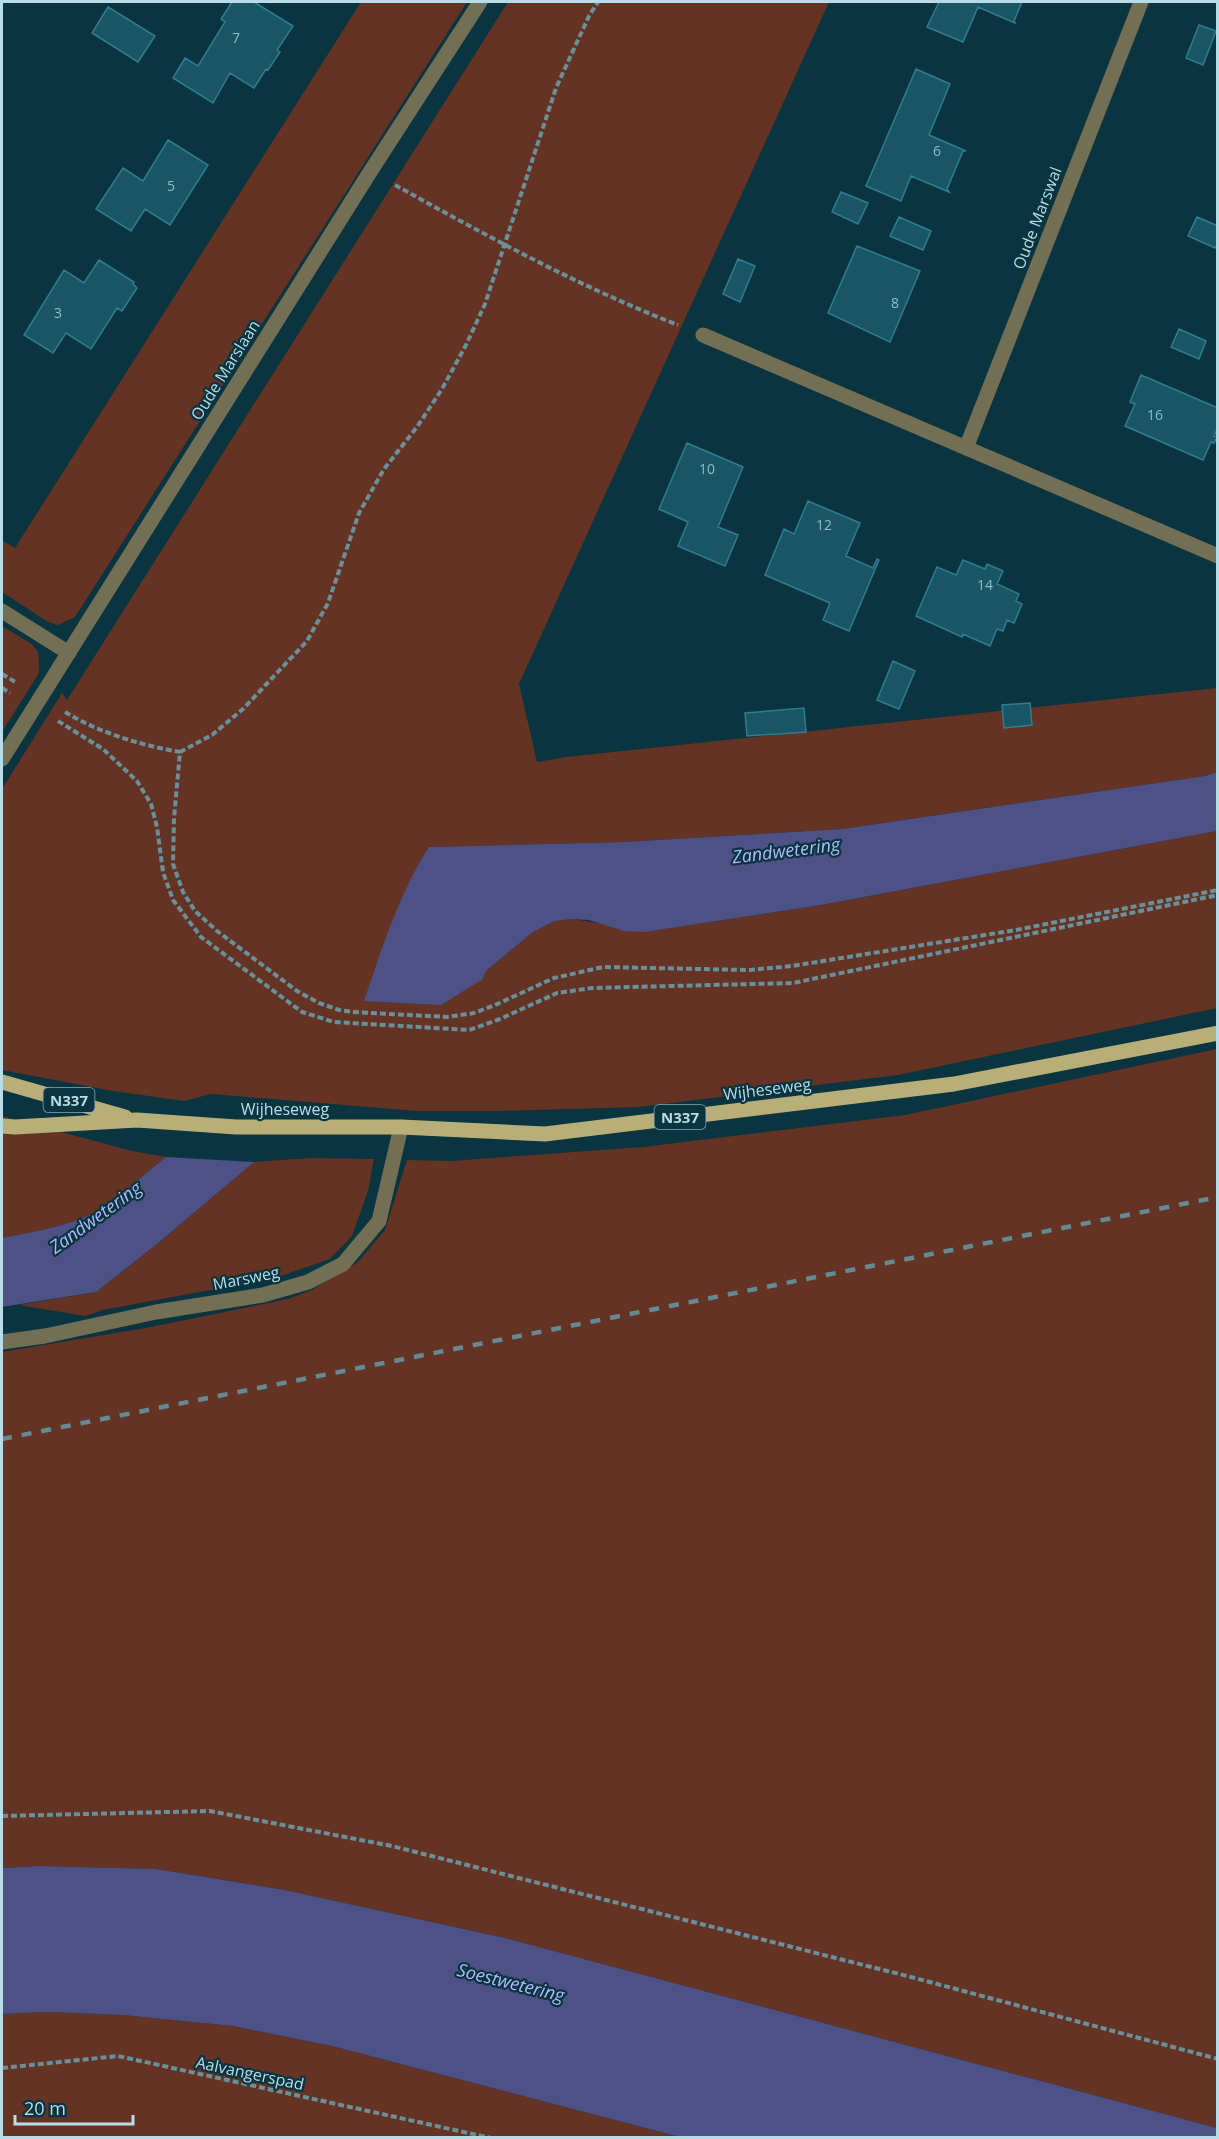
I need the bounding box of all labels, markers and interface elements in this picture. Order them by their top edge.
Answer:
house number: 7 [232,28,240,47]
house number: 6 [933,141,941,160]
street label: Oude Marswal [1007,164,1067,272]
house number: 5 [167,176,175,195]
house number: 8 [891,293,899,312]
house number: 3 [54,303,62,322]
street label: Oude Marslaan [185,316,265,424]
house number: 16 [1147,405,1163,424]
house number: 10 [699,459,715,478]
house number: 12 [816,515,832,534]
house number: 14 [977,575,993,594]
water label: Zandwetering [730,831,842,869]
street label: Wijheseweg [722,1073,812,1105]
road number: N337 [44,1088,94,1112]
street label: Wijheseweg [241,1098,329,1120]
road number: N337 [654,1105,706,1129]
water label: Zandwetering [43,1175,147,1259]
street label: Marsweg [211,1261,282,1295]
water label: Soestwetering [455,1957,568,2007]
street label: Aalvangerspad [194,2051,306,2095]
scale bar [15,2088,134,2126]
text: 20 m [24,2096,66,2120]

